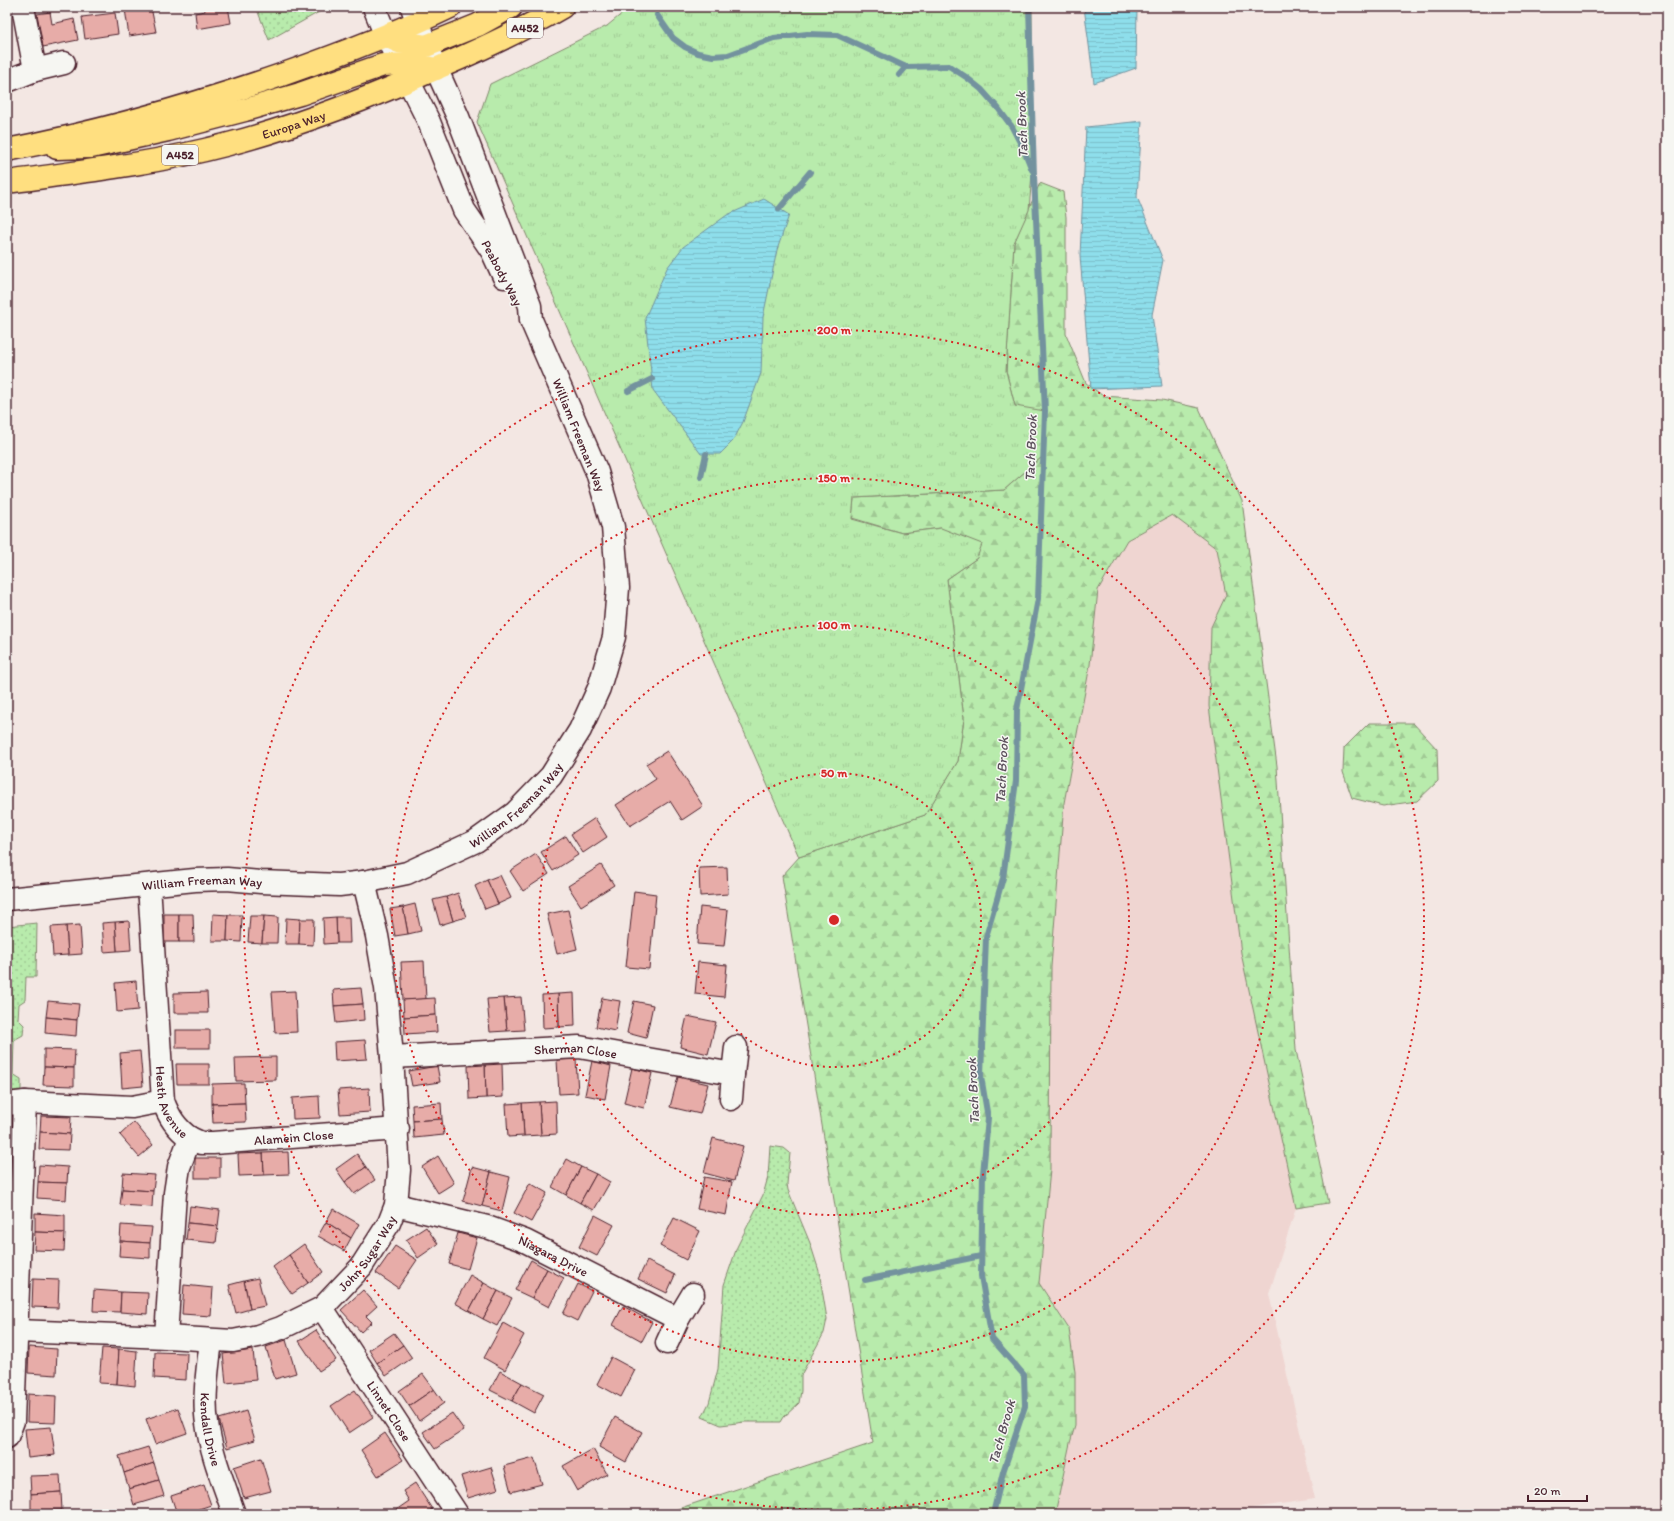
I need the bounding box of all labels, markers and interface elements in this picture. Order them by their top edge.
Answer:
road number: A452 [507,18,543,38]
water label: Tach Brook [1012,91,1032,159]
street label: Europa Way [260,107,327,142]
road number: A452 [162,145,198,165]
street label: Peabody Way [478,237,526,309]
text: 200 m [817,323,852,337]
street label: William Freeman Way [549,376,609,494]
water label: Tach Brook [1021,414,1041,482]
text: 150 m [818,471,851,485]
text: 100 m [817,618,851,632]
water label: Tach Brook [992,736,1012,804]
street label: William Freeman Way [467,760,565,851]
text: 50 m [821,766,848,780]
street label: William Freeman Way [141,871,263,893]
centre of rings [827,913,841,927]
street label: Sherman Close [533,1039,618,1061]
water label: Tach Brook [963,1057,983,1125]
street label: Heath Avenue [153,1065,191,1141]
street label: Alamein Close [253,1126,334,1147]
street label: John Sugar Way [335,1213,399,1294]
street label: Niagara Drive [517,1232,591,1279]
street label: Linnet Close [364,1378,415,1444]
street label: Kendall Drive [198,1392,224,1468]
water label: Tach Brook [985,1397,1020,1466]
scale bar [1528,1477,1587,1503]
text: 20 m [1534,1484,1561,1498]

